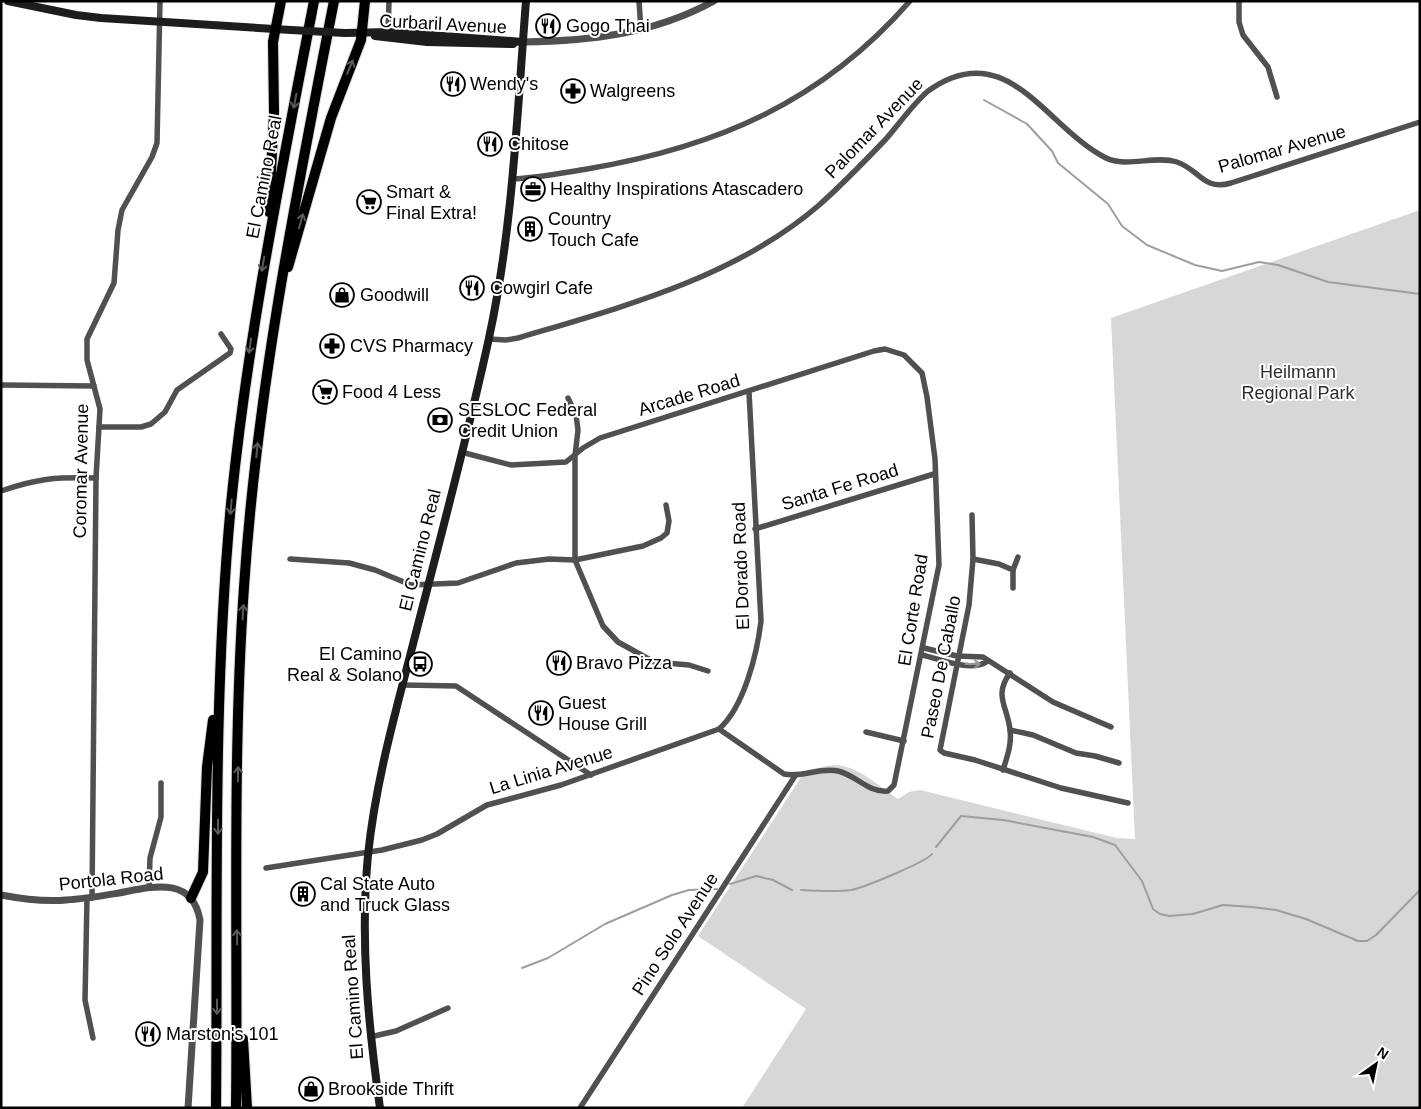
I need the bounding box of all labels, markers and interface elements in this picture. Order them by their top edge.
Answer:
street label: Curbaril Avenue [379,11,507,37]
restaurant icon: Gogo Thai [535,13,561,39]
place label: Gogo Thai [566,16,650,36]
one-way arrow [346,60,356,75]
restaurant icon: Wendy's [440,71,466,97]
place label: Wendy's [470,74,538,94]
street label: Palomar Avenue [821,74,927,182]
pharmacy icon: Walgreens [560,78,586,104]
place label: Walgreens [590,81,675,101]
one-way arrow [290,92,299,108]
street label: El Camino Real [242,114,286,240]
street label: Palomar Avenue [1216,121,1348,177]
restaurant icon: Chitose [477,131,503,157]
place label: Chitose [508,134,569,154]
office icon: Healthy Inspirations Atascadero [520,176,546,202]
place label: Healthy Inspirations Atascadero [550,179,803,199]
place label: Smart & Final Extra! [386,182,477,223]
supermarket icon: Smart & Final Extra! [356,189,382,215]
place label: Country Touch Cafe [548,209,639,250]
one-way arrow [297,214,307,230]
building icon: Country Touch Cafe [517,216,543,242]
one-way arrow [258,256,268,272]
restaurant icon: Cowgirl Cafe [459,275,485,301]
place label: Cowgirl Cafe [490,278,593,298]
shop icon: Goodwill [329,282,355,308]
place label: Goodwill [360,285,429,305]
pharmacy icon: CVS Pharmacy [319,333,345,359]
place label: CVS Pharmacy [350,336,473,356]
one-way arrow [245,338,255,354]
park label: Heilmann Regional Park [1241,362,1356,403]
street label: Arcade Road [636,370,742,420]
supermarket icon: Food 4 Less [312,379,338,405]
place label: Food 4 Less [342,382,441,402]
place label: SESLOC Federal Credit Union [458,400,597,441]
street label: Coromar Avenue [70,403,92,539]
bank icon: SESLOC Federal Credit Union [427,407,453,433]
one-way arrow [252,442,261,458]
street label: Santa Fe Road [779,460,901,514]
street label: El Camino Real [395,487,445,613]
one-way arrow [226,499,236,515]
street label: El Dorado Road [729,502,753,630]
street label: El Corte Road [894,553,932,667]
street label: Paseo De Caballo [917,594,965,740]
one-way arrow [238,604,247,620]
place label: El Camino Real & Solano [287,644,402,685]
restaurant icon: Bravo Pizza [546,650,572,676]
bus stop icon: El Camino Real & Solano [407,651,433,677]
place label: Bravo Pizza [576,653,673,673]
one-way arrow [964,659,980,669]
place label: Guest House Grill [558,693,647,734]
restaurant icon: Guest House Grill [528,700,554,726]
street label: La Linia Avenue [487,742,615,798]
one-way arrow [233,766,243,782]
one-way arrow [213,818,223,835]
street label: Portola Road [58,864,164,894]
street label: Pino Solo Avenue [628,869,722,999]
place label: Cal State Auto and Truck Glass [320,874,450,915]
building icon: Cal State Auto and Truck Glass [290,881,316,907]
one-way arrow [232,929,242,945]
street label: El Camino Real [339,934,367,1060]
one-way arrow [212,998,222,1015]
restaurant icon: Marston's 101 [135,1021,161,1047]
place label: Marston's 101 [166,1024,279,1044]
north arrow [1351,1039,1401,1089]
text: N [1374,1044,1392,1063]
shop icon: Brookside Thrift [298,1076,324,1102]
place label: Brookside Thrift [328,1079,454,1099]

